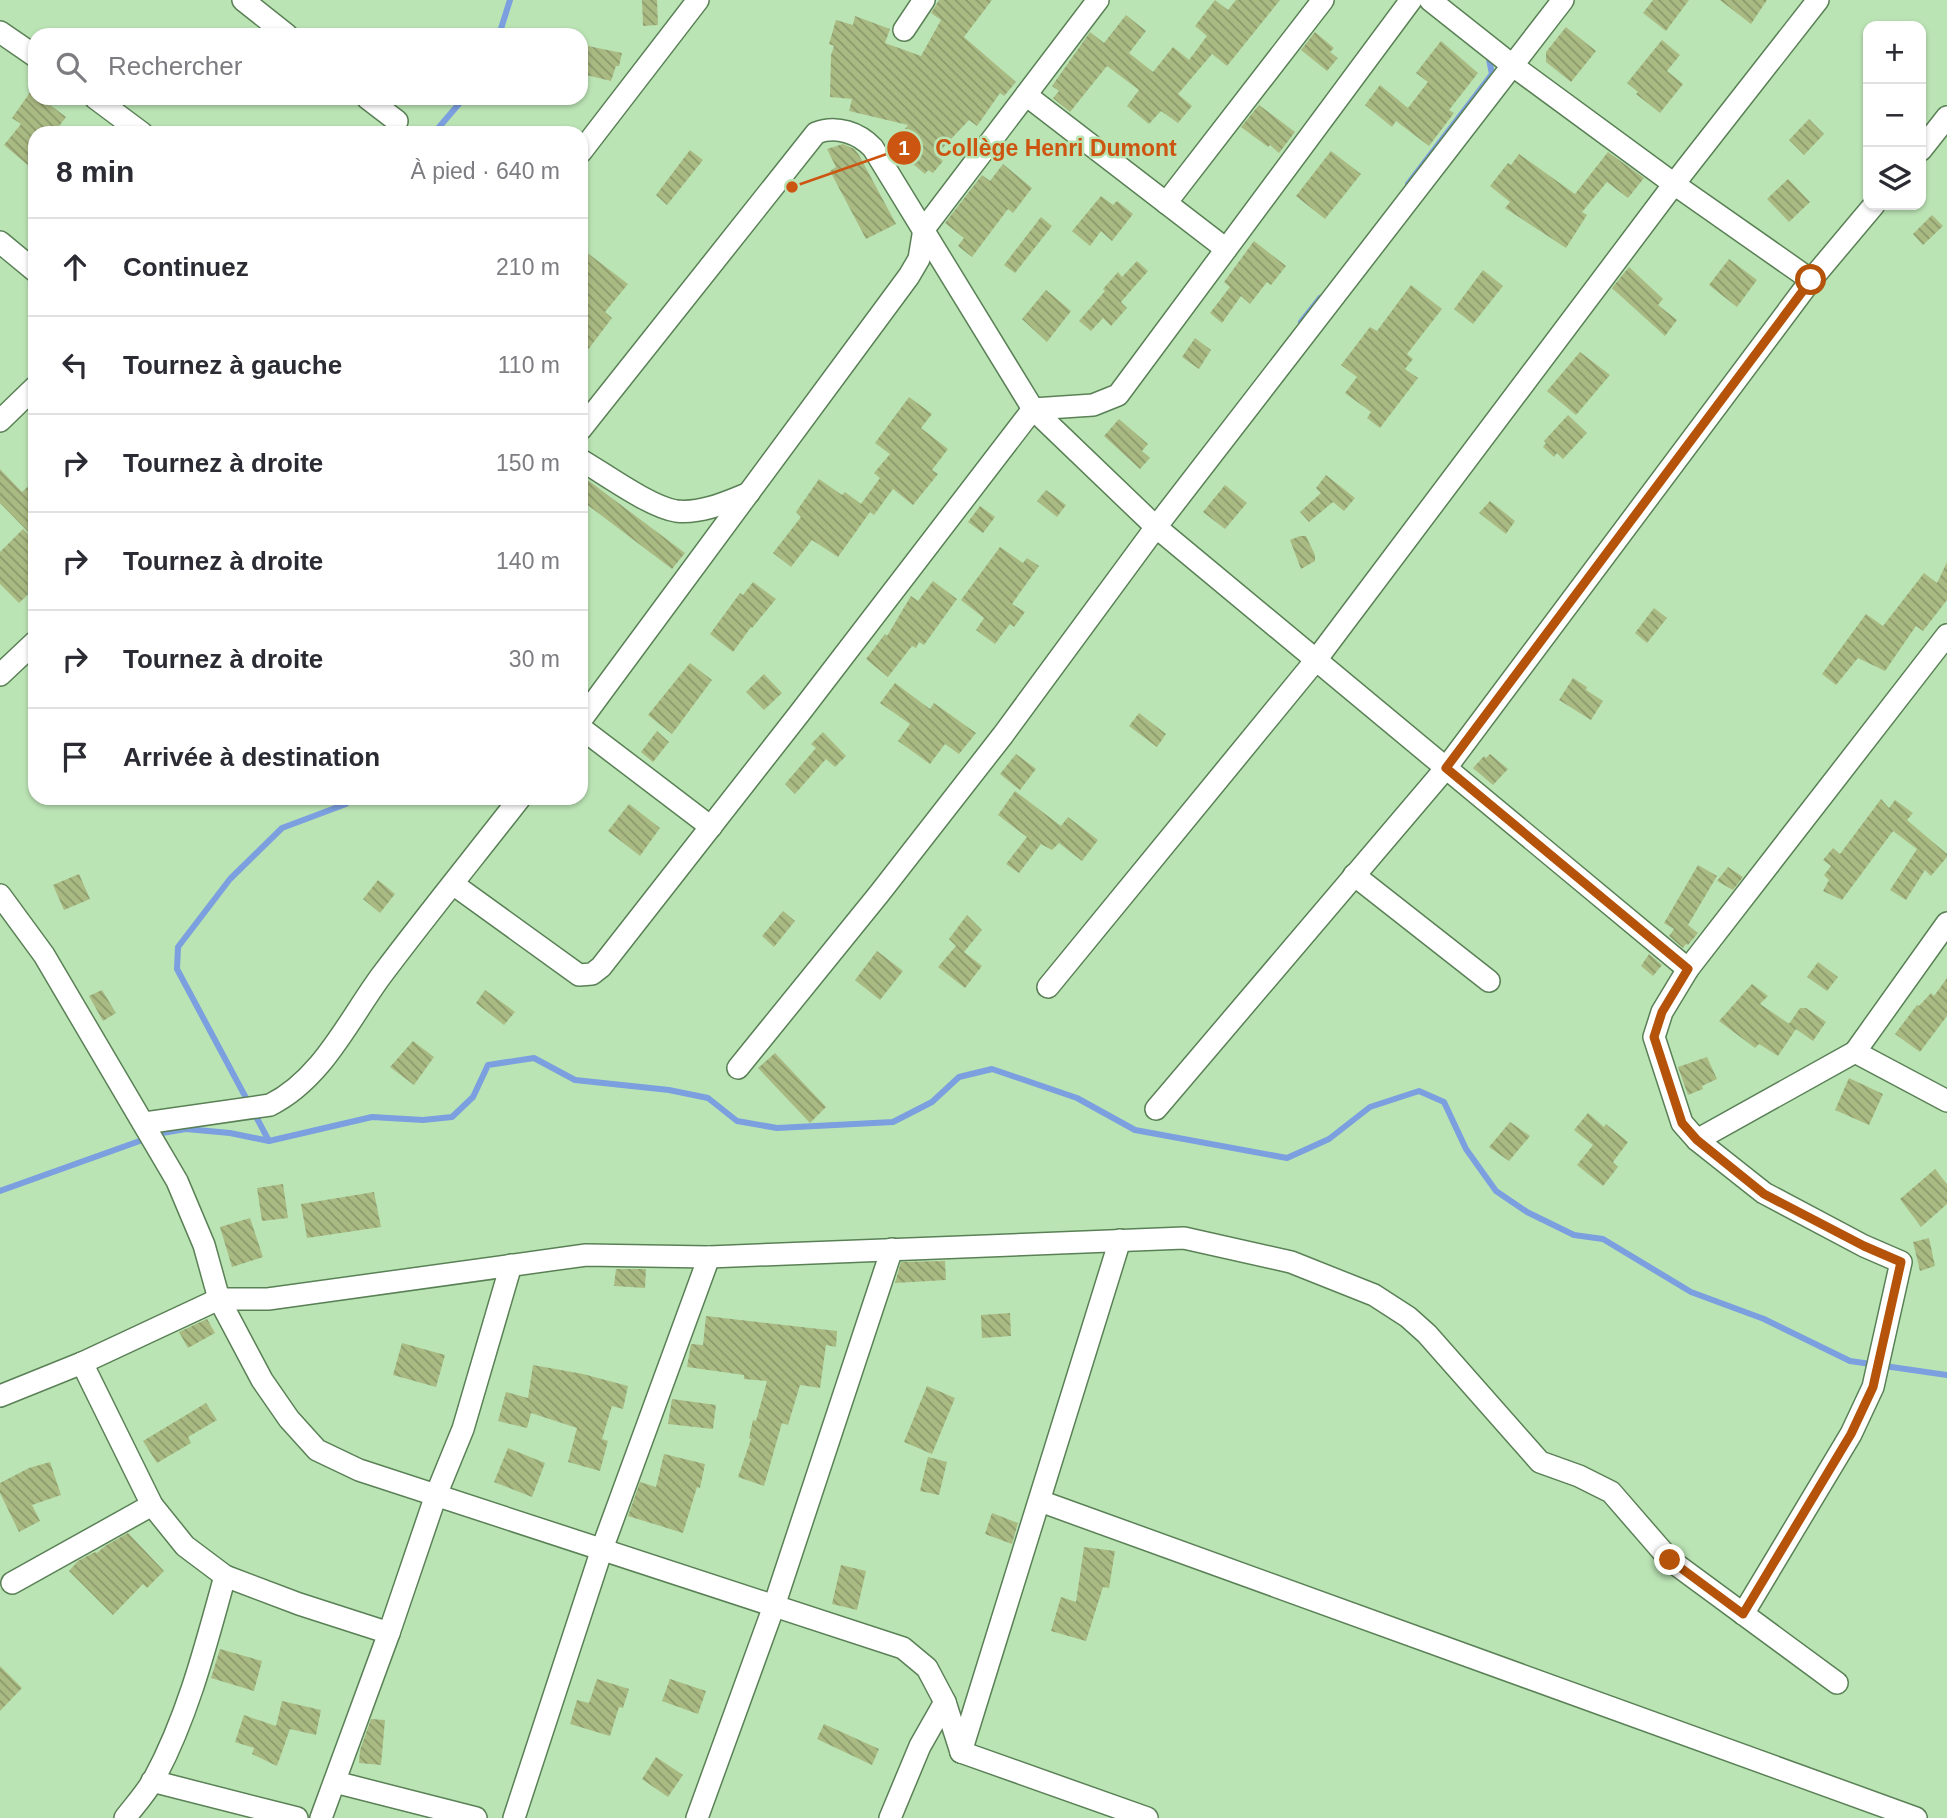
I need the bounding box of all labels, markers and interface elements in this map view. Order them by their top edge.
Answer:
map controls [1863,21,1926,210]
button: + [1863,21,1926,84]
search box [28,28,588,105]
icon: search [52,48,90,86]
text: Rechercher [108,51,242,81]
button: − [1863,84,1926,147]
callout: Collège Henri Dumont [886,126,1191,170]
text: Collège Henri Dumont [935,135,1177,161]
text: 1 [898,136,910,159]
button: layers [1863,147,1926,210]
text: 8 min [56,155,134,188]
text: À pied · 640 m [410,158,560,184]
icon: ahead [56,248,94,286]
text: Continuez [123,252,249,282]
text: 210 m [496,254,560,280]
route start [1795,264,1826,295]
icon: left [56,346,94,384]
text: Tournez à gauche [123,350,342,380]
text: 110 m [498,352,560,378]
icon: right [56,444,94,482]
text: Tournez à droite [123,448,323,478]
text: 150 m [496,450,560,476]
icon: right [56,542,94,580]
text: Tournez à droite [123,546,323,576]
text: 140 m [496,548,560,574]
icon: right [56,640,94,678]
text: Tournez à droite [123,644,323,674]
text: 30 m [509,646,560,672]
icon: arrive [56,738,94,776]
text: Arrivée à destination [123,742,380,772]
route end [1654,1544,1685,1575]

